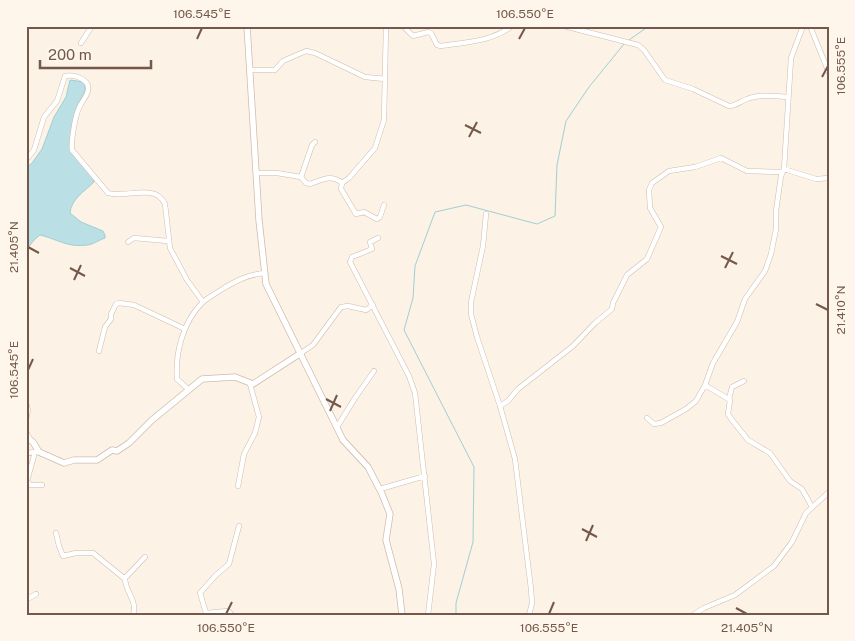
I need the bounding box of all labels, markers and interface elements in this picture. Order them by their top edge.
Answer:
text: 106.545°E [173,7,231,21]
text: 106.550°E [496,7,554,21]
text: 106.555°E [834,37,848,95]
scale bar [40,38,151,70]
text: 200 m [48,46,92,63]
text: 21.405°N [7,221,21,273]
text: 21.410°N [834,285,848,335]
text: 106.545°E [7,341,21,399]
text: 106.550°E [197,621,255,635]
text: 106.555°E [520,621,578,635]
text: 21.405°N [721,621,773,635]

